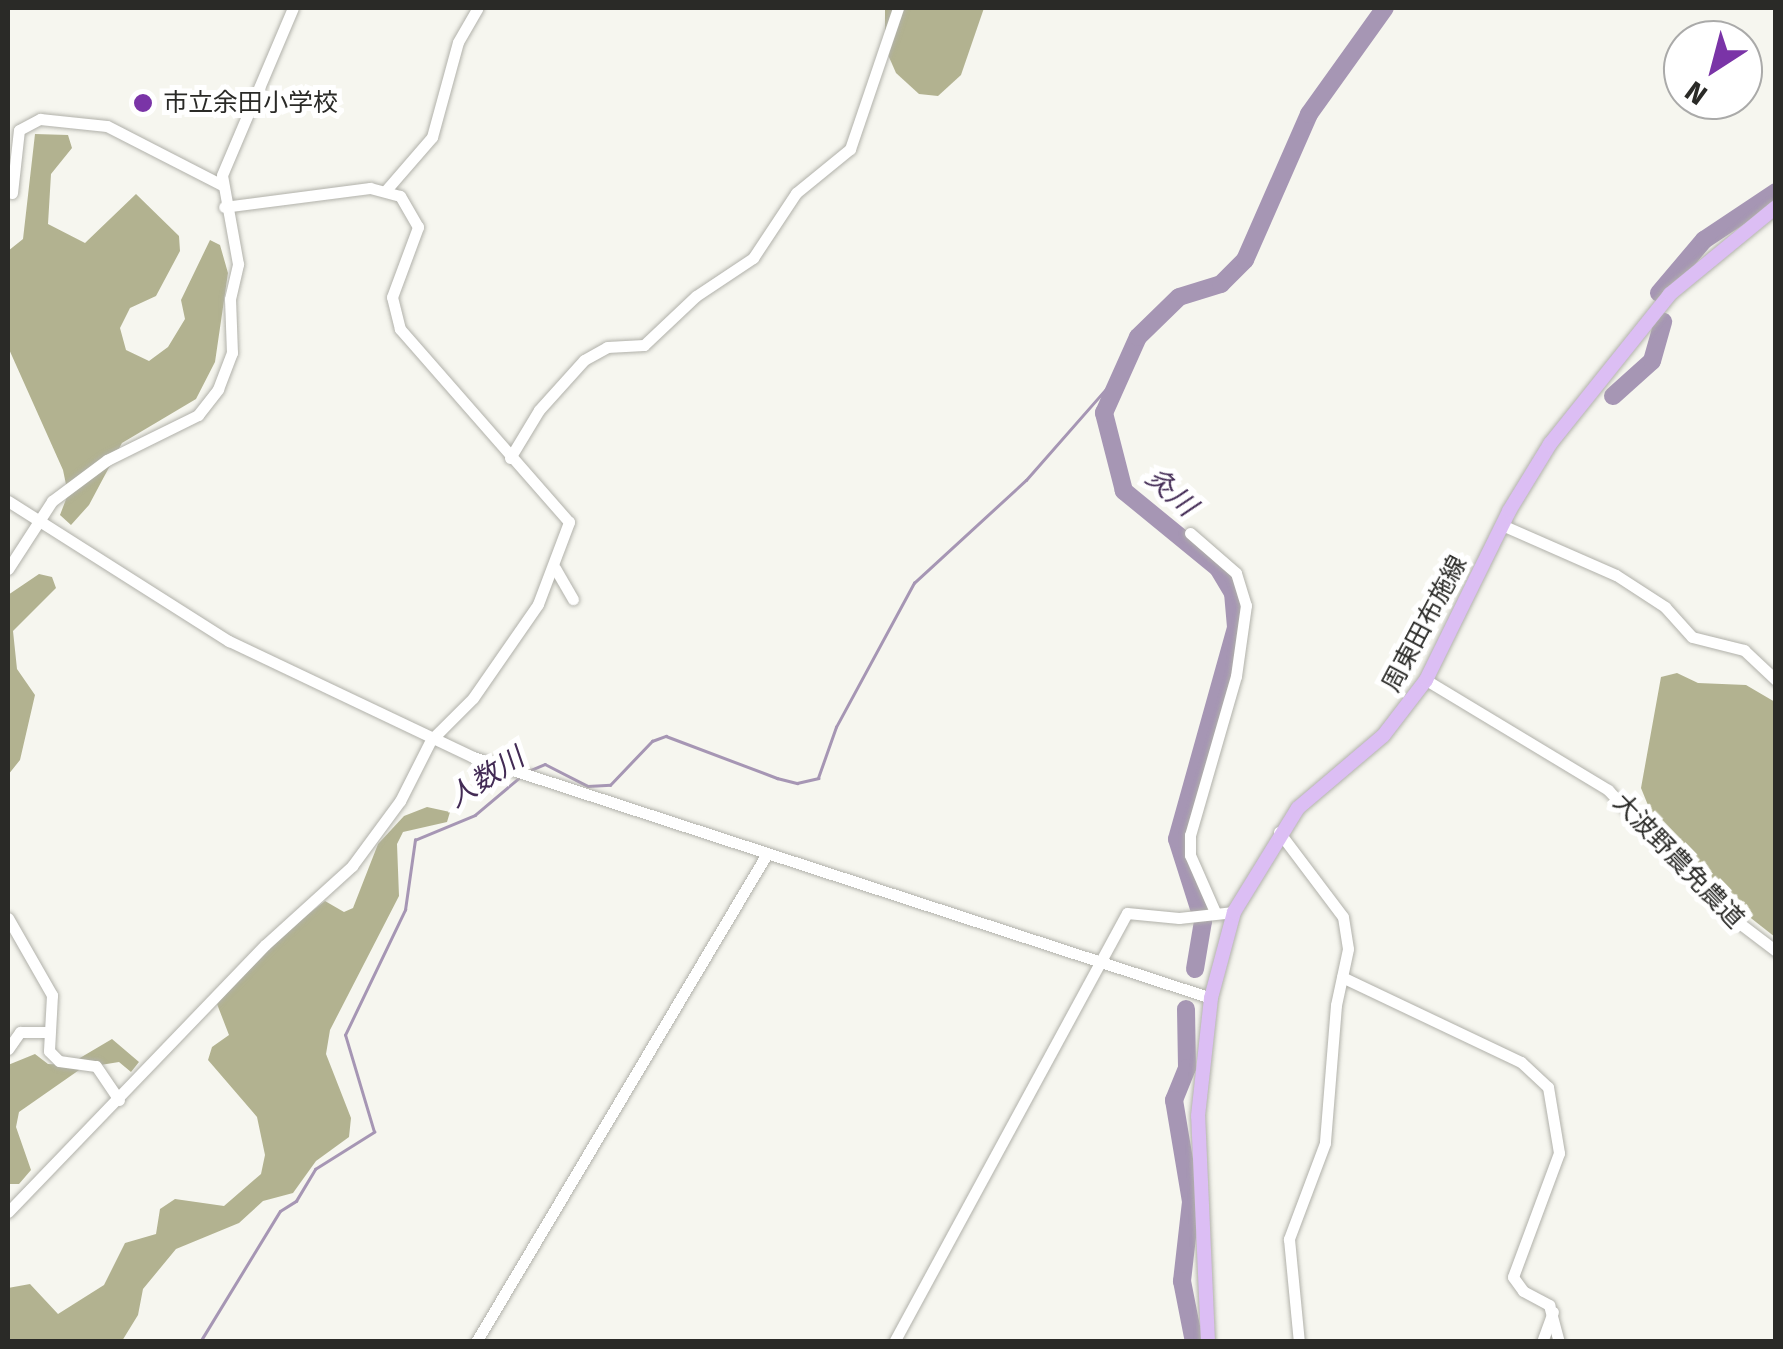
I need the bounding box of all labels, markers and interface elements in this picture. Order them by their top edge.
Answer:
north arrow [1663,20,1763,120]
text: N [1679,74,1713,112]
place label: 市立余田小学校 [163,88,338,118]
marker: 市立余田小学校 [132,92,154,114]
water label: 灸川 [1139,461,1203,523]
street label: 周東田布施線 [1377,551,1473,697]
water label: 人数川 [442,741,530,815]
street label: 大波野農免農道 [1606,788,1750,934]

